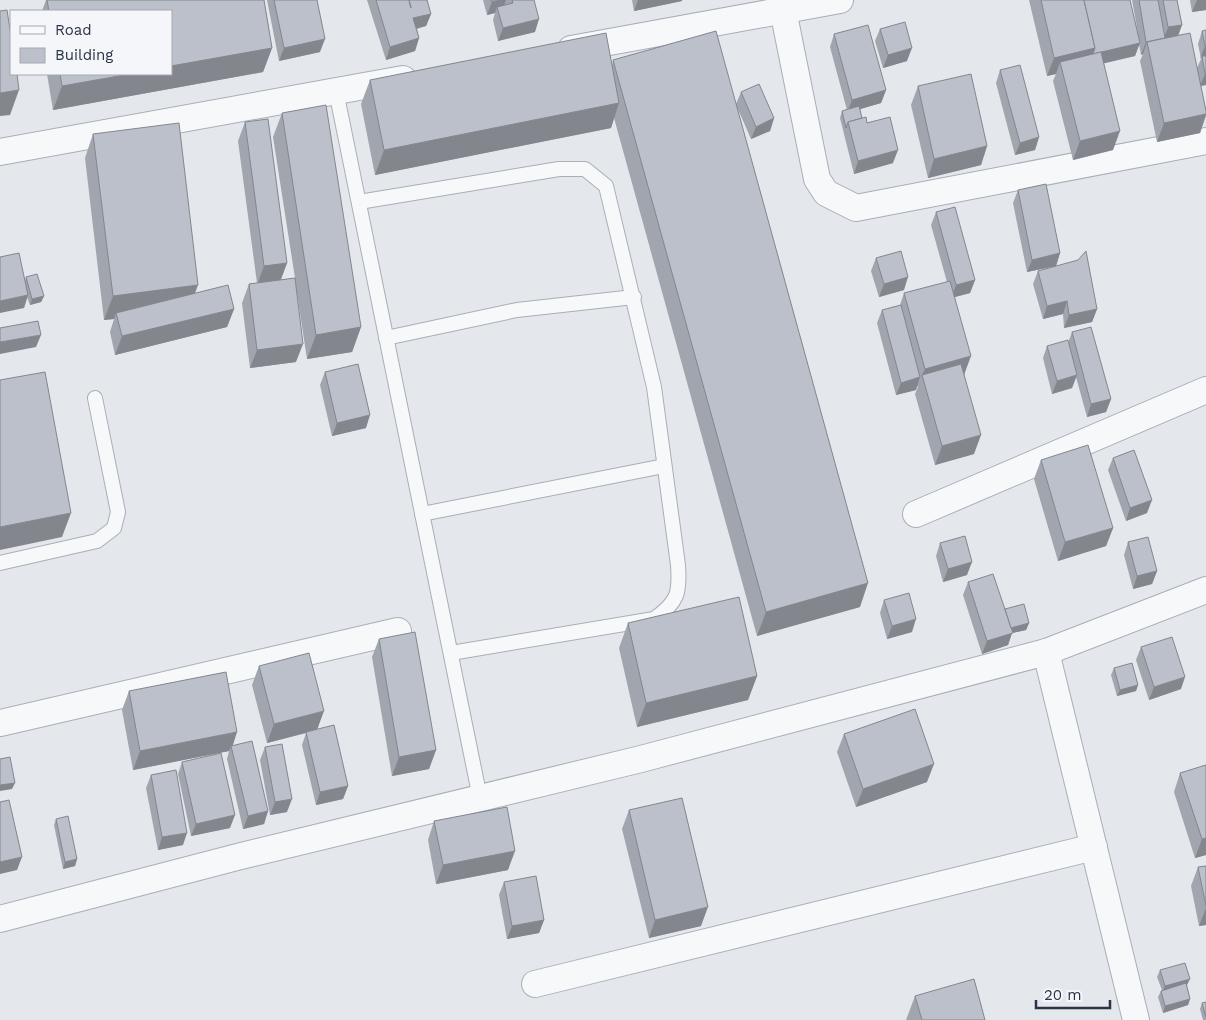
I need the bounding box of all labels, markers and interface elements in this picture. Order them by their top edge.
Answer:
legend [10,10,172,75]
text: Road [55,21,92,39]
text: Building [55,46,113,64]
scale bar [1036,978,1110,1010]
text: 20 m [1044,986,1082,1004]

